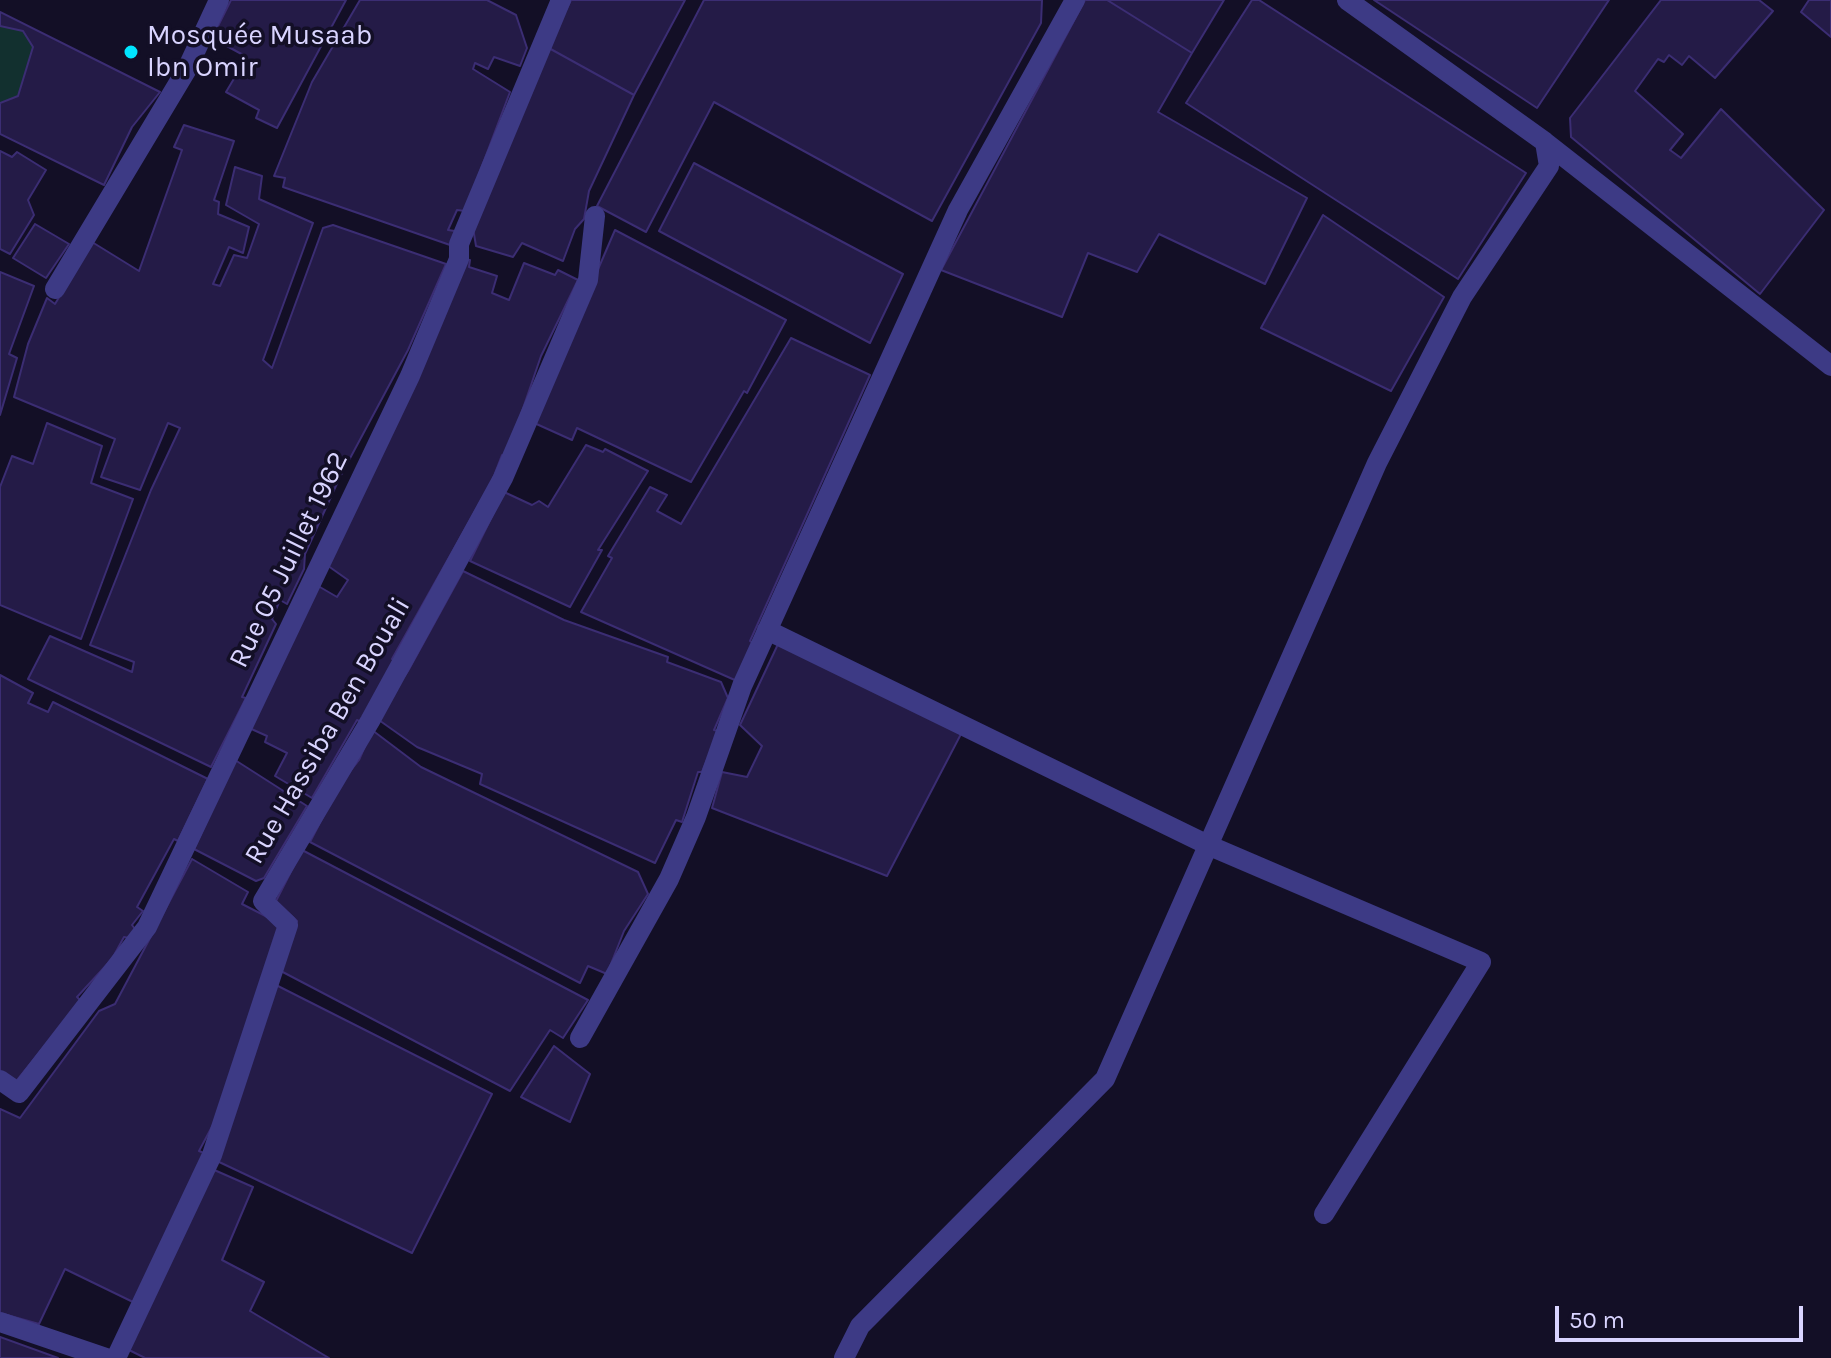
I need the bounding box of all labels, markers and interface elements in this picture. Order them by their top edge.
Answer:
place label: Mosquée Musaab Ibn Omir [147,19,372,85]
marker: Mosquée Musaab Ibn Omir [122,43,140,61]
street label: Rue 05 Juillet 1962 [222,447,356,673]
street label: Rue Hassiba Ben Bouali [238,592,418,870]
scale bar [1559,1290,1807,1340]
text: 50 m [1569,1306,1625,1334]

